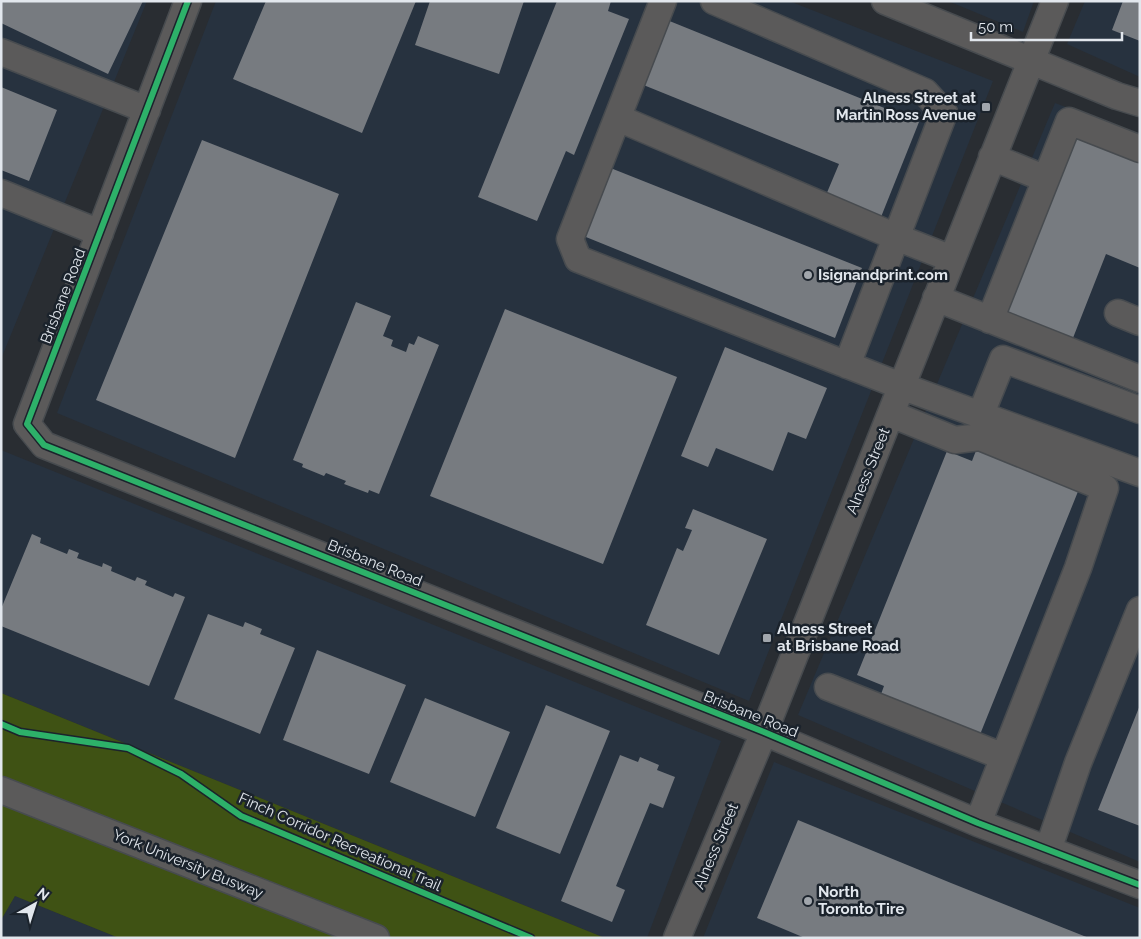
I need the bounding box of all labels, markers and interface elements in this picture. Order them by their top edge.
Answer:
scale bar [971,10,1122,42]
text: 50 m [978,18,1013,36]
place label: Alness Street at Martin Ross Avenue [836,89,976,124]
marker: Alness Street at Martin Ross Avenue [980,101,992,113]
street label: Brisbane Road [37,246,89,346]
place label: Isignandprint.com [818,266,948,284]
marker: Isignandprint.com [802,269,814,281]
street label: Alness Street [842,425,894,517]
street label: Brisbane Road [325,536,425,590]
place label: Alness Street at Brisbane Road [777,620,899,655]
marker: Alness Street at Brisbane Road [761,632,773,644]
street label: Brisbane Road [701,687,801,741]
street label: Finch Corridor Recreational Trail [236,789,445,895]
street label: Alness Street [690,800,742,892]
street label: York University Busway [110,826,266,902]
north arrow [10,879,60,929]
place label: North Toronto Tire [818,883,904,918]
text: N [34,884,52,903]
marker: North Toronto Tire [802,895,814,907]

